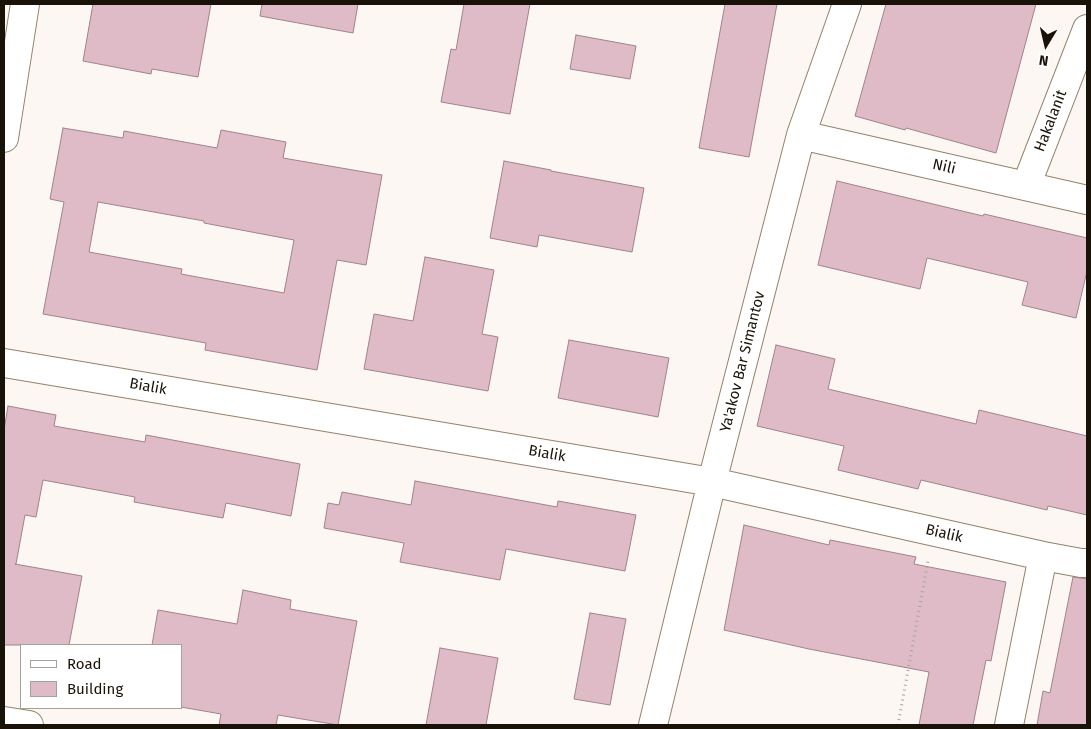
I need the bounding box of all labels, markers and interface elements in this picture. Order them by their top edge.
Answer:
north arrow [1021,20,1071,70]
text: N [1038,51,1050,69]
street label: Hakalanit [1031,88,1071,154]
street label: Nili [931,156,957,178]
street label: Ya'akov Bar Simantov [717,290,769,434]
street label: Bialik [128,375,168,399]
street label: Bialik [527,442,567,466]
street label: Bialik [924,521,964,547]
legend [20,644,182,709]
text: Road [67,655,102,673]
text: Building [67,680,123,698]

